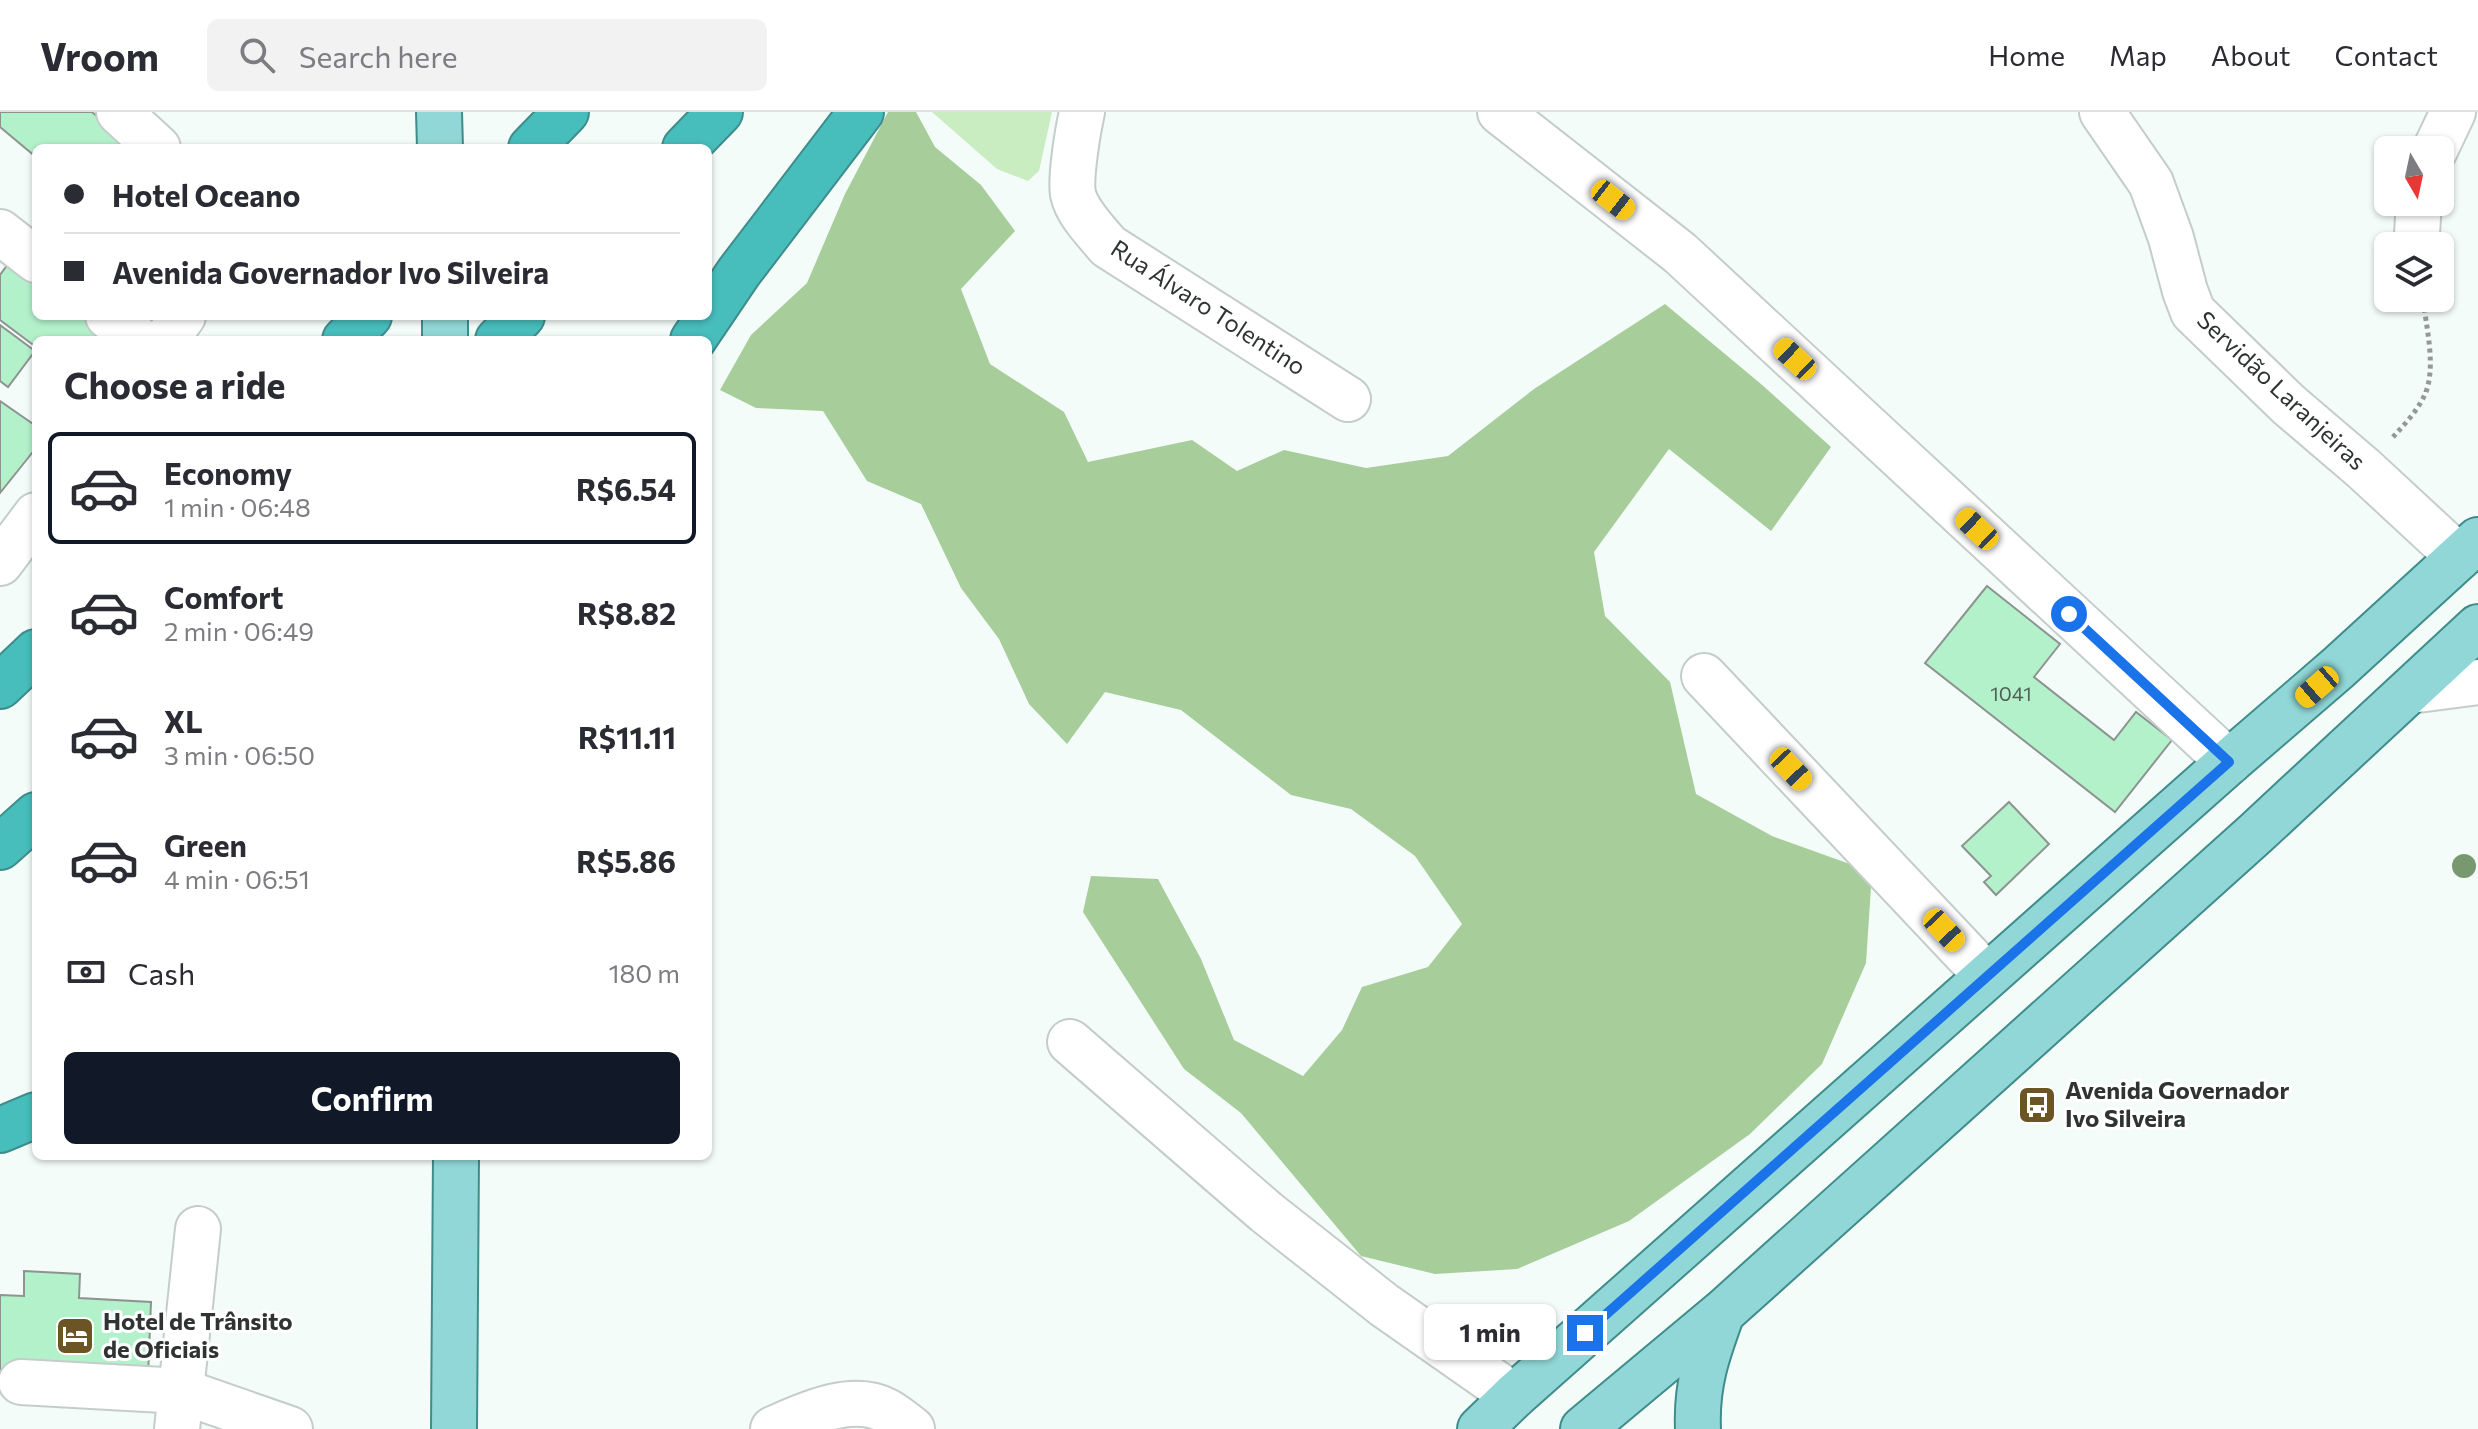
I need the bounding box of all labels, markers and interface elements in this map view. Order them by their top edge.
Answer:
search box [207,19,767,91]
text: Vroom [40,32,159,79]
icon: search [235,33,279,77]
text: Search here [299,37,457,74]
text: Home [1988,38,2065,72]
text: Map [2109,38,2167,72]
text: About [2211,38,2291,72]
text: Contact [2335,38,2438,72]
north arrow [2374,136,2454,216]
map controls [2374,136,2454,312]
text: Hotel Oceano [112,176,300,213]
car [1587,176,1639,224]
button: layers [2374,232,2454,312]
street label: Rua Álvaro Tolentino [1106,233,1312,381]
text: Avenida Governador Ivo Silveira [112,253,549,290]
street label: Servidão Laranjeiras [2192,304,2372,475]
car [1769,334,1821,384]
text: Choose a ride [64,362,285,406]
icon: car [68,452,140,524]
text: Economy [164,454,292,491]
text: R$6.54 [576,470,676,507]
text: 1 min · 06:48 [164,491,311,522]
car [1951,504,2003,554]
icon: car [68,576,140,648]
text: Comfort [164,578,283,615]
text: R$8.82 [577,594,676,631]
route start [2051,596,2087,632]
text: 2 min · 06:49 [164,615,314,646]
car [2291,662,2343,712]
house number: 1041 [1990,681,2032,705]
icon: car [68,700,140,772]
text: XL [164,702,203,739]
text: R$11.11 [578,718,676,755]
text: 3 min · 06:50 [164,739,315,770]
car [1766,743,1816,795]
icon: car [68,824,140,896]
text: Green [164,826,247,863]
text: R$5.86 [576,842,676,879]
text: 4 min · 06:51 [164,863,310,894]
car [1919,904,1969,956]
icon: cash [64,950,108,994]
text: Cash [128,954,195,991]
text: 180 m [608,957,680,988]
button: Confirm [64,1052,680,1144]
place label: Avenida Governador Ivo Silveira [2065,1075,2289,1132]
bus stop icon: Avenida Governador Ivo Silveira [2016,1084,2058,1126]
callout: 1 min [1425,1305,1557,1361]
place label: Hotel de Trânsito de Oficiais [103,1306,293,1363]
hotel icon: Hotel de Trânsito de Oficiais [54,1315,96,1357]
route end [1567,1315,1603,1351]
text: 1 min [1459,1316,1521,1347]

